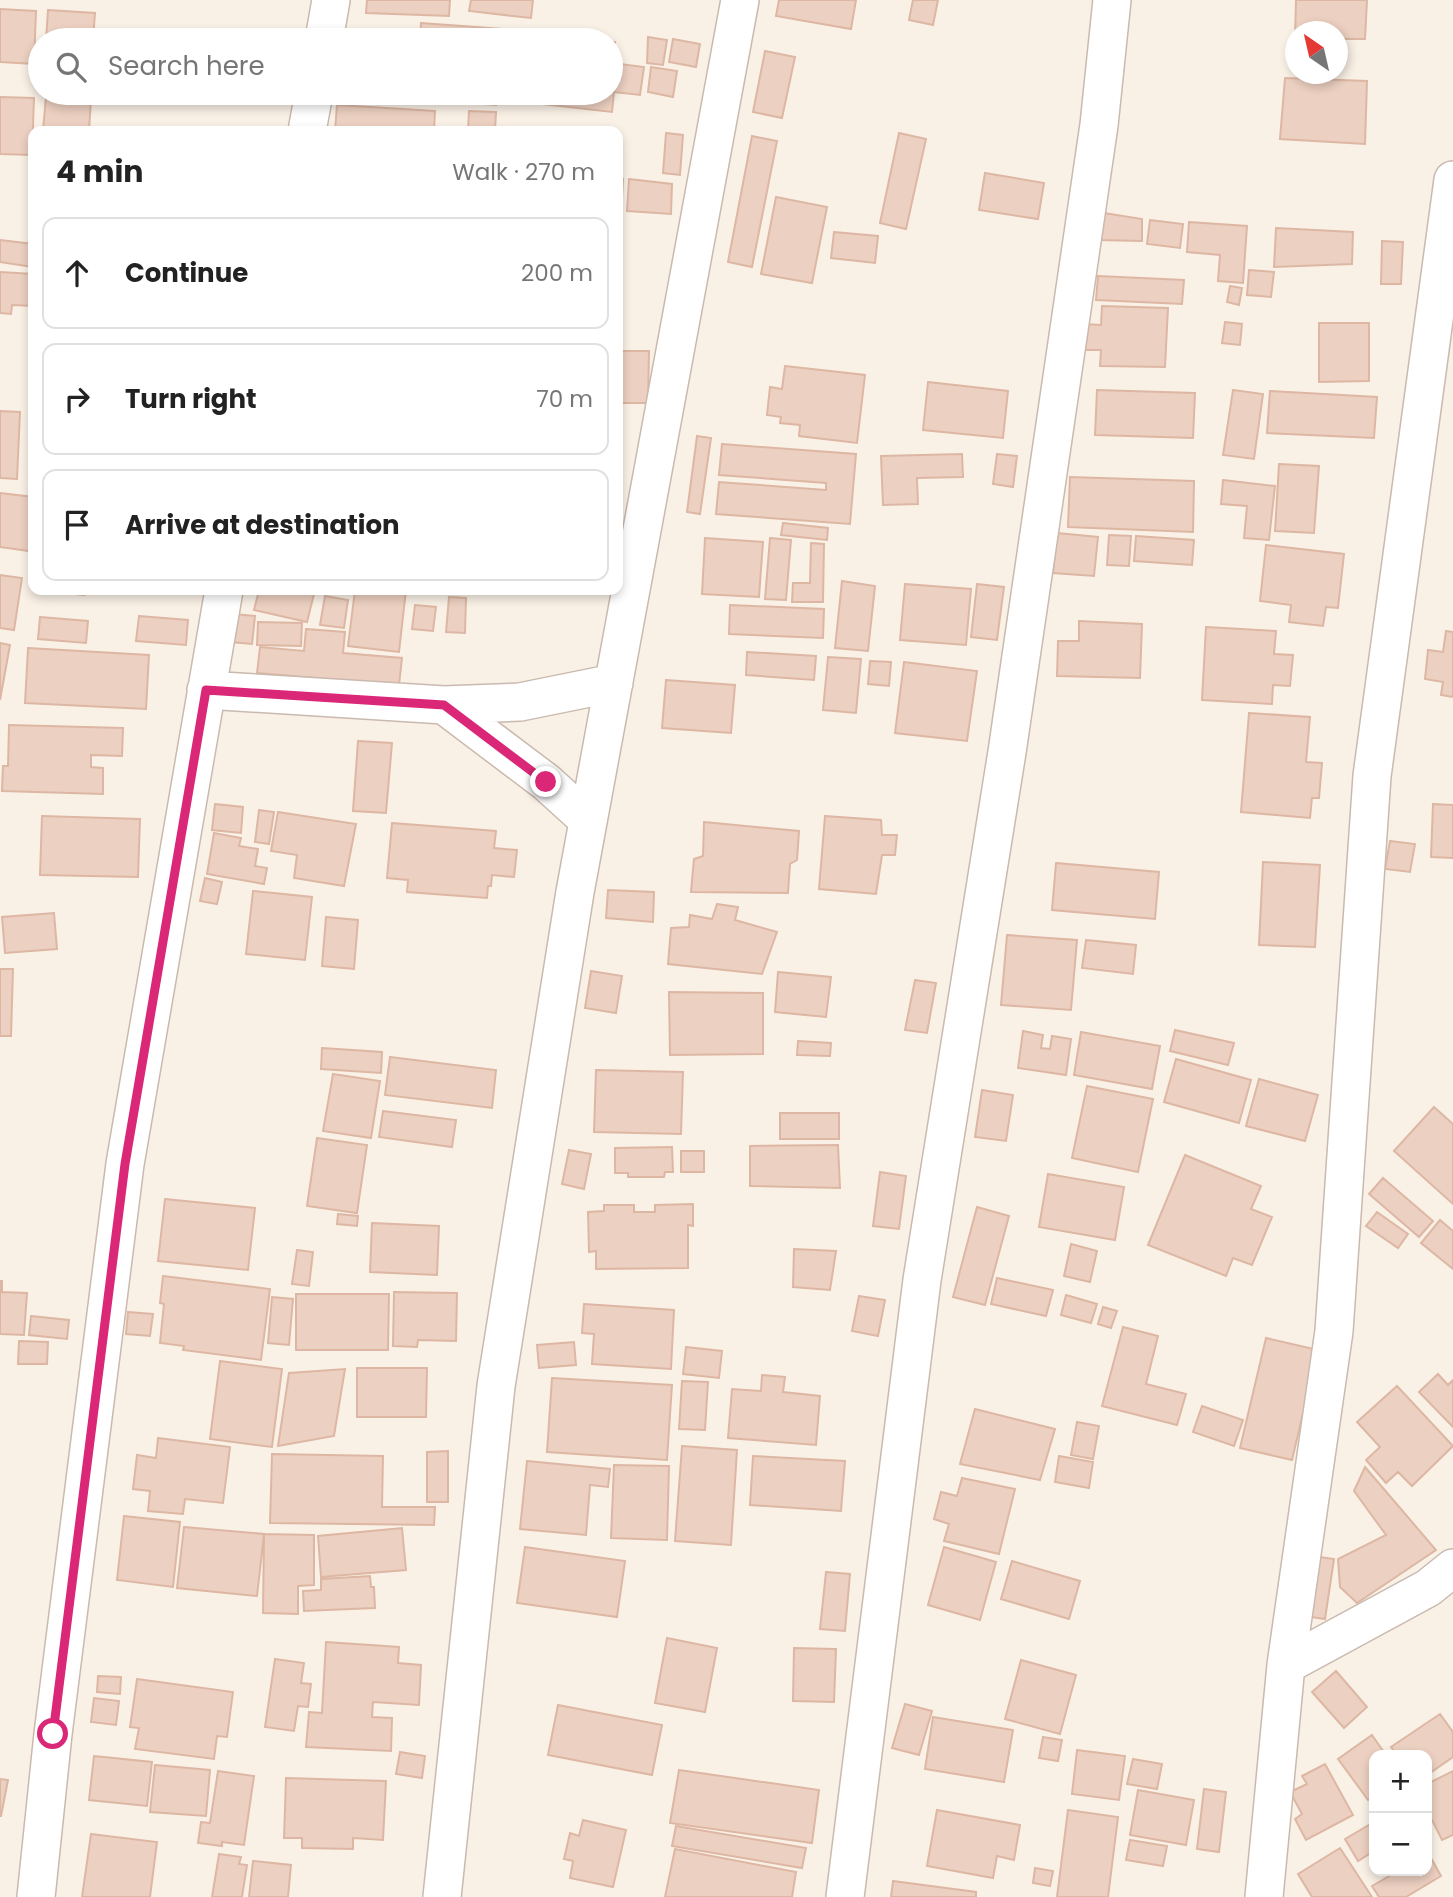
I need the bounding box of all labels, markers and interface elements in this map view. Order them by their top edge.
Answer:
north arrow [1285,21,1348,84]
search box [28,28,623,105]
icon: search [52,48,90,86]
text: Search here [108,48,265,84]
text: 4 min [56,150,144,193]
text: Walk · 270 m [452,156,595,188]
icon: ahead [58,254,96,292]
text: Continue [125,255,248,291]
text: 200 m [521,257,593,289]
icon: right [58,380,96,418]
text: Turn right [125,381,257,417]
text: 70 m [536,383,593,415]
icon: arrive [58,506,96,544]
text: Arrive at destination [125,507,400,543]
route end [530,766,561,797]
route start [37,1718,68,1749]
map controls [1369,1750,1432,1876]
button: + [1369,1750,1432,1813]
button: − [1369,1813,1432,1876]

